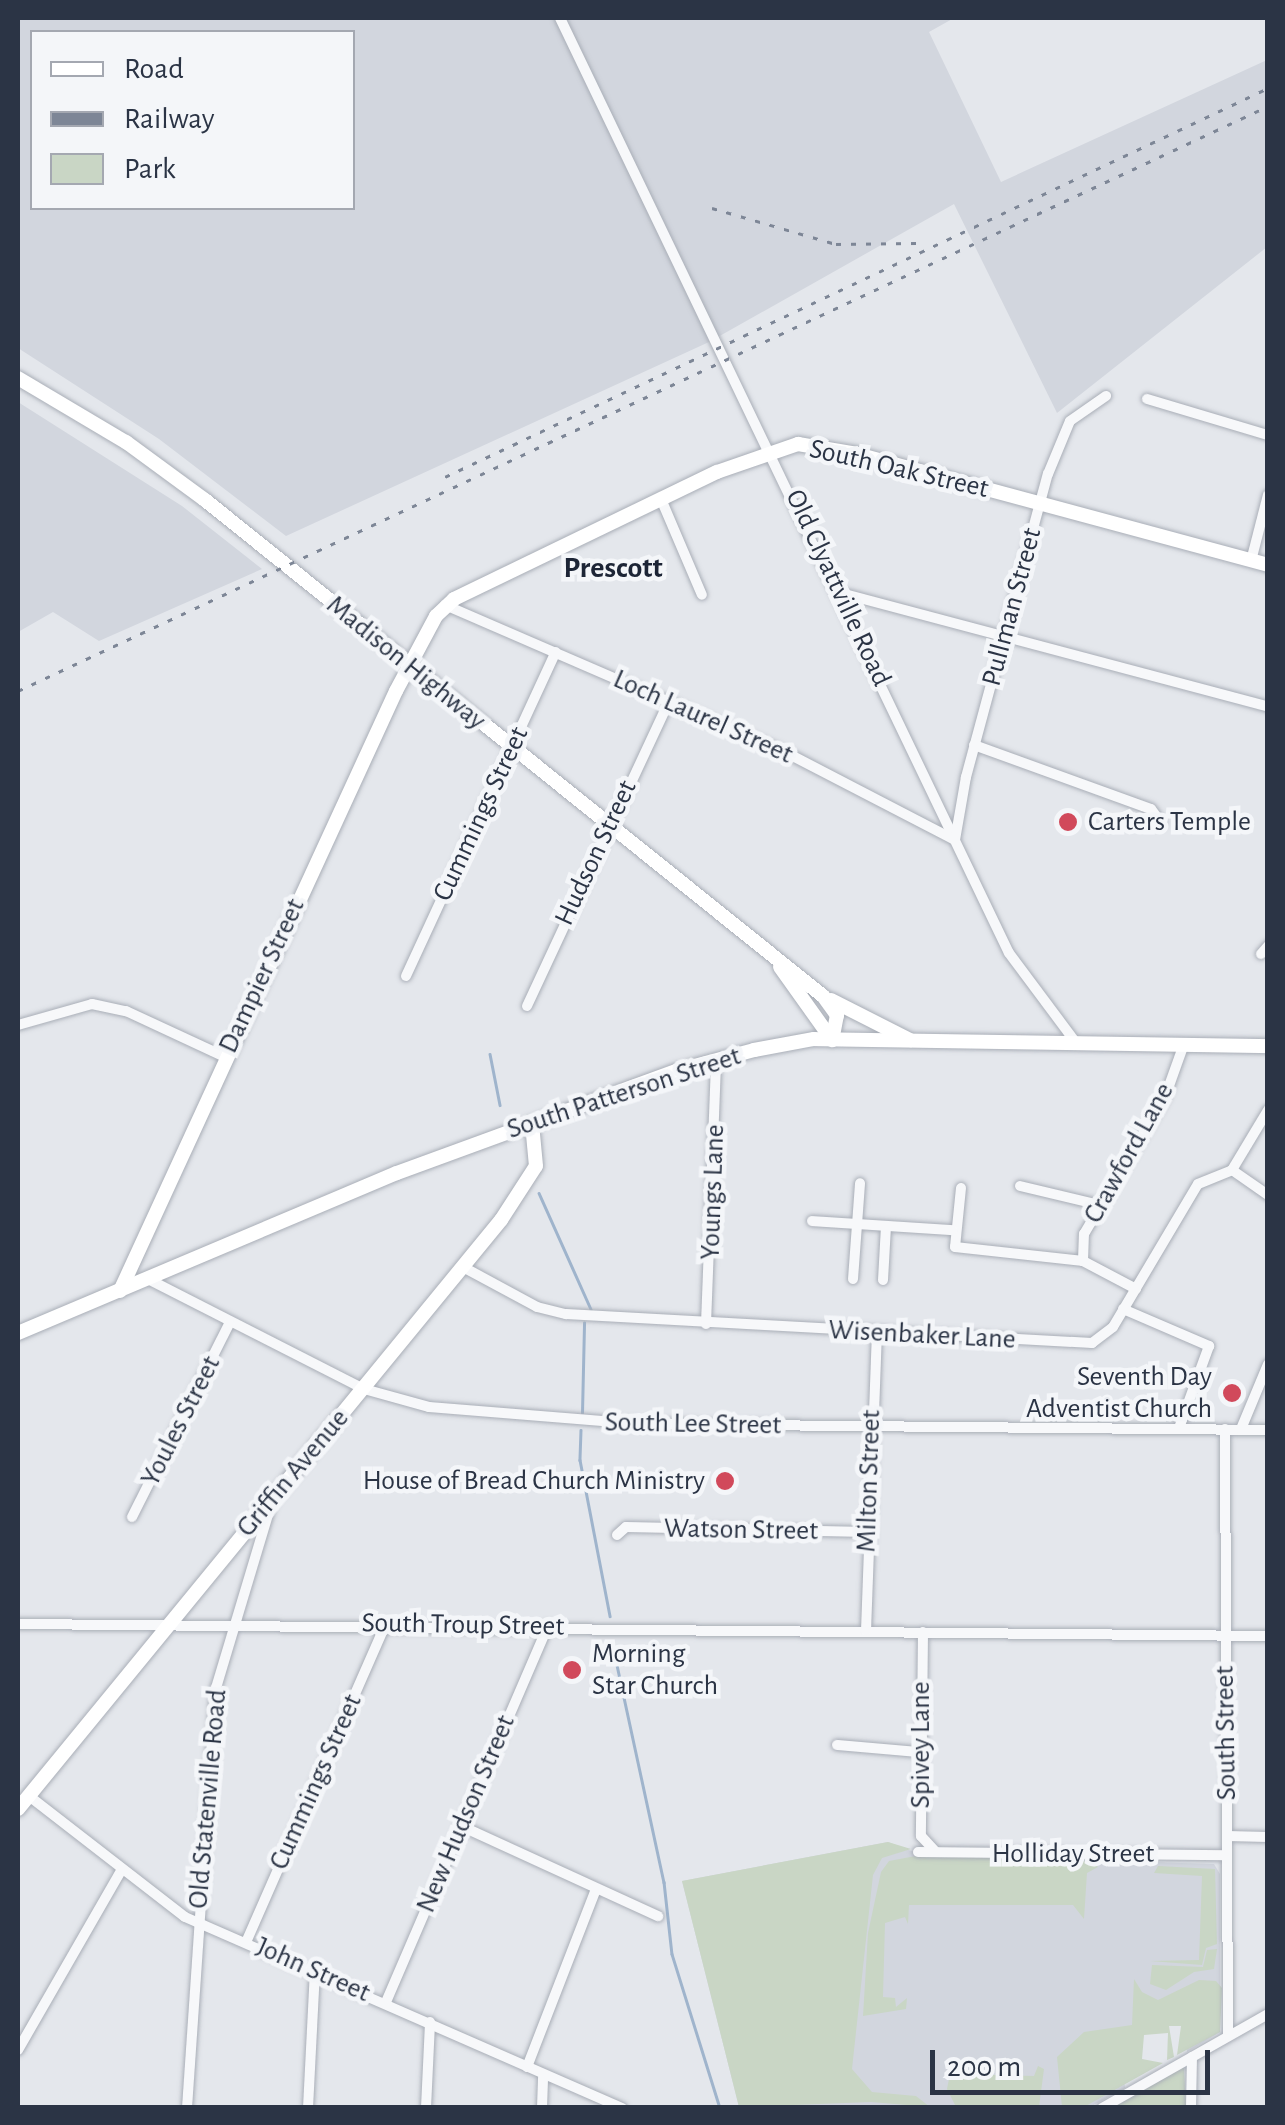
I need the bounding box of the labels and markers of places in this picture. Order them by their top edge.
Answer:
place label: Carters Temple [1088,805,1251,839]
marker: Carters Temple [1057,811,1079,833]
place label: Seventh Day Adventist Church [1026,1360,1212,1426]
marker: Seventh Day Adventist Church [1221,1382,1243,1404]
place label: House of Bread Church Ministry [363,1464,705,1498]
marker: House of Bread Church Ministry [714,1470,736,1492]
place label: Morning Star Church [592,1637,718,1703]
marker: Morning Star Church [561,1659,583,1681]

